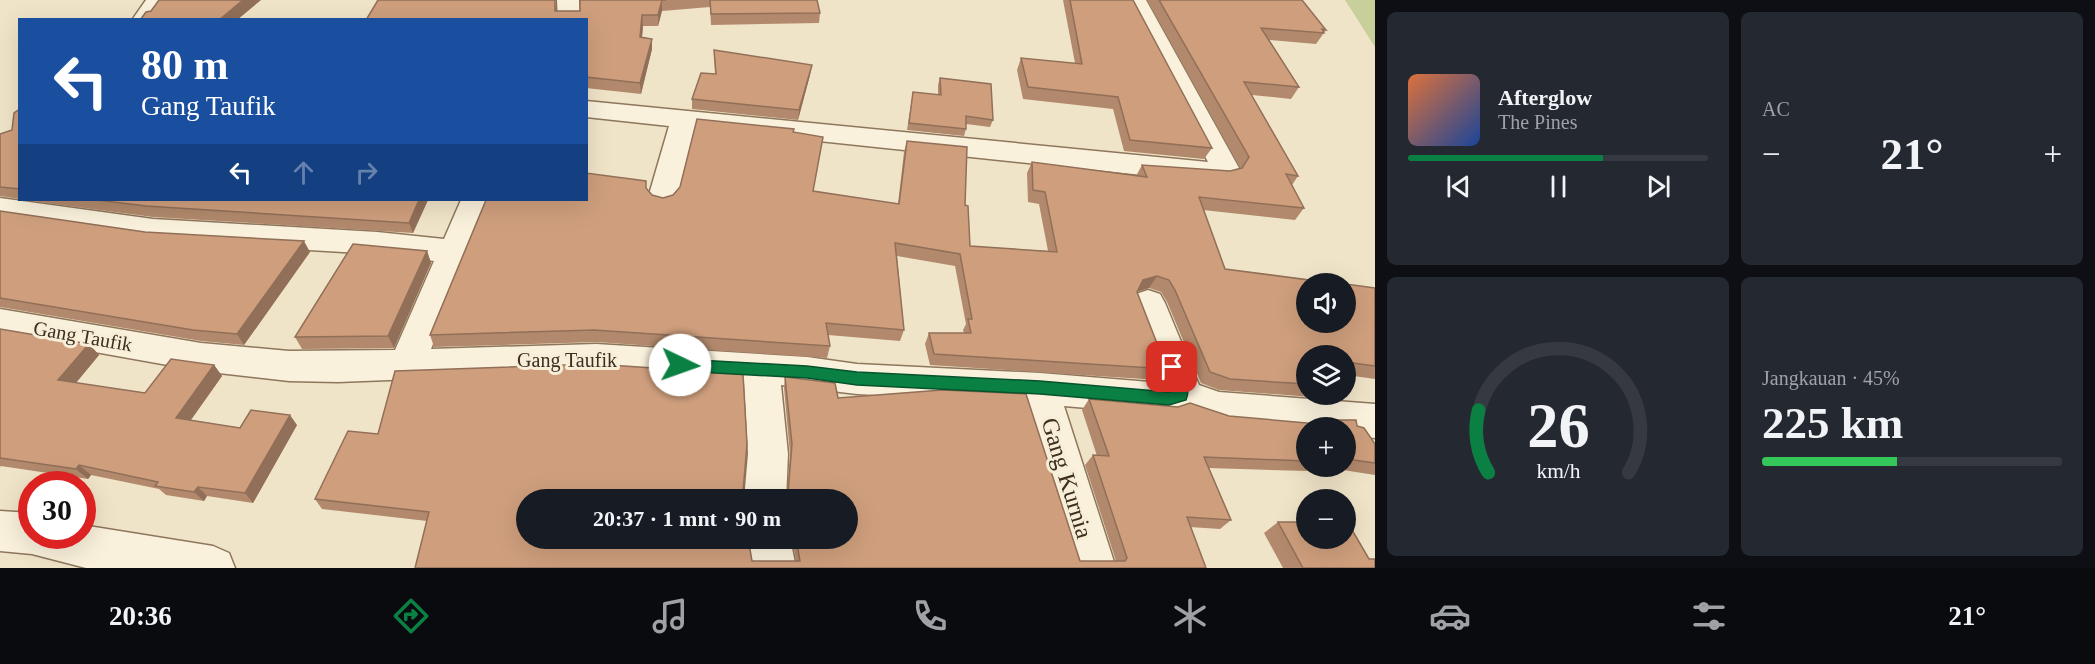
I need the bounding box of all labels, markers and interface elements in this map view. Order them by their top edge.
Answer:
icon: left [42,42,120,120]
text: 80 m [141,42,229,88]
text: Afterglow [1498,85,1592,110]
text: Gang Taufik [141,91,276,121]
text: AC [1762,98,1790,120]
text: The Pines [1498,111,1577,133]
text: 21° [1881,129,1944,179]
text: − [1762,136,1781,172]
text: + [2043,136,2062,172]
icon: left [224,156,257,189]
icon: ahead [287,156,320,189]
icon: right [350,156,383,189]
icon: previous [1442,170,1475,203]
icon: pause [1542,170,1575,203]
icon: next [1642,170,1675,203]
map controls [1296,273,1356,549]
button: sound [1296,273,1356,333]
street label: Gang Taufik [32,316,134,356]
position arrow [648,333,712,397]
pin [1146,341,1197,392]
button: layers [1296,345,1356,405]
street label: Gang Taufik [517,349,617,372]
icon: arrive [1155,350,1188,383]
text: Jangkauan · 45% [1762,367,1900,389]
text: 26 [1527,391,1589,460]
text: 225 km [1762,398,1903,448]
street label: Gang Kurnia [1036,415,1098,542]
button: + [1296,417,1356,477]
text: km/h [1536,460,1580,484]
speed limit sign: 30 [18,471,96,549]
button: − [1296,489,1356,549]
text: 20:37 · 1 mnt · 90 m [593,506,781,531]
icon: directions [390,595,432,637]
icon: music [649,595,691,637]
icon: phone [909,595,951,637]
icon: climate [1169,595,1211,637]
icon: car [1429,595,1471,637]
icon: filters [1688,595,1730,637]
text: 20:36 [109,601,172,631]
text: 21° [1948,601,1986,631]

